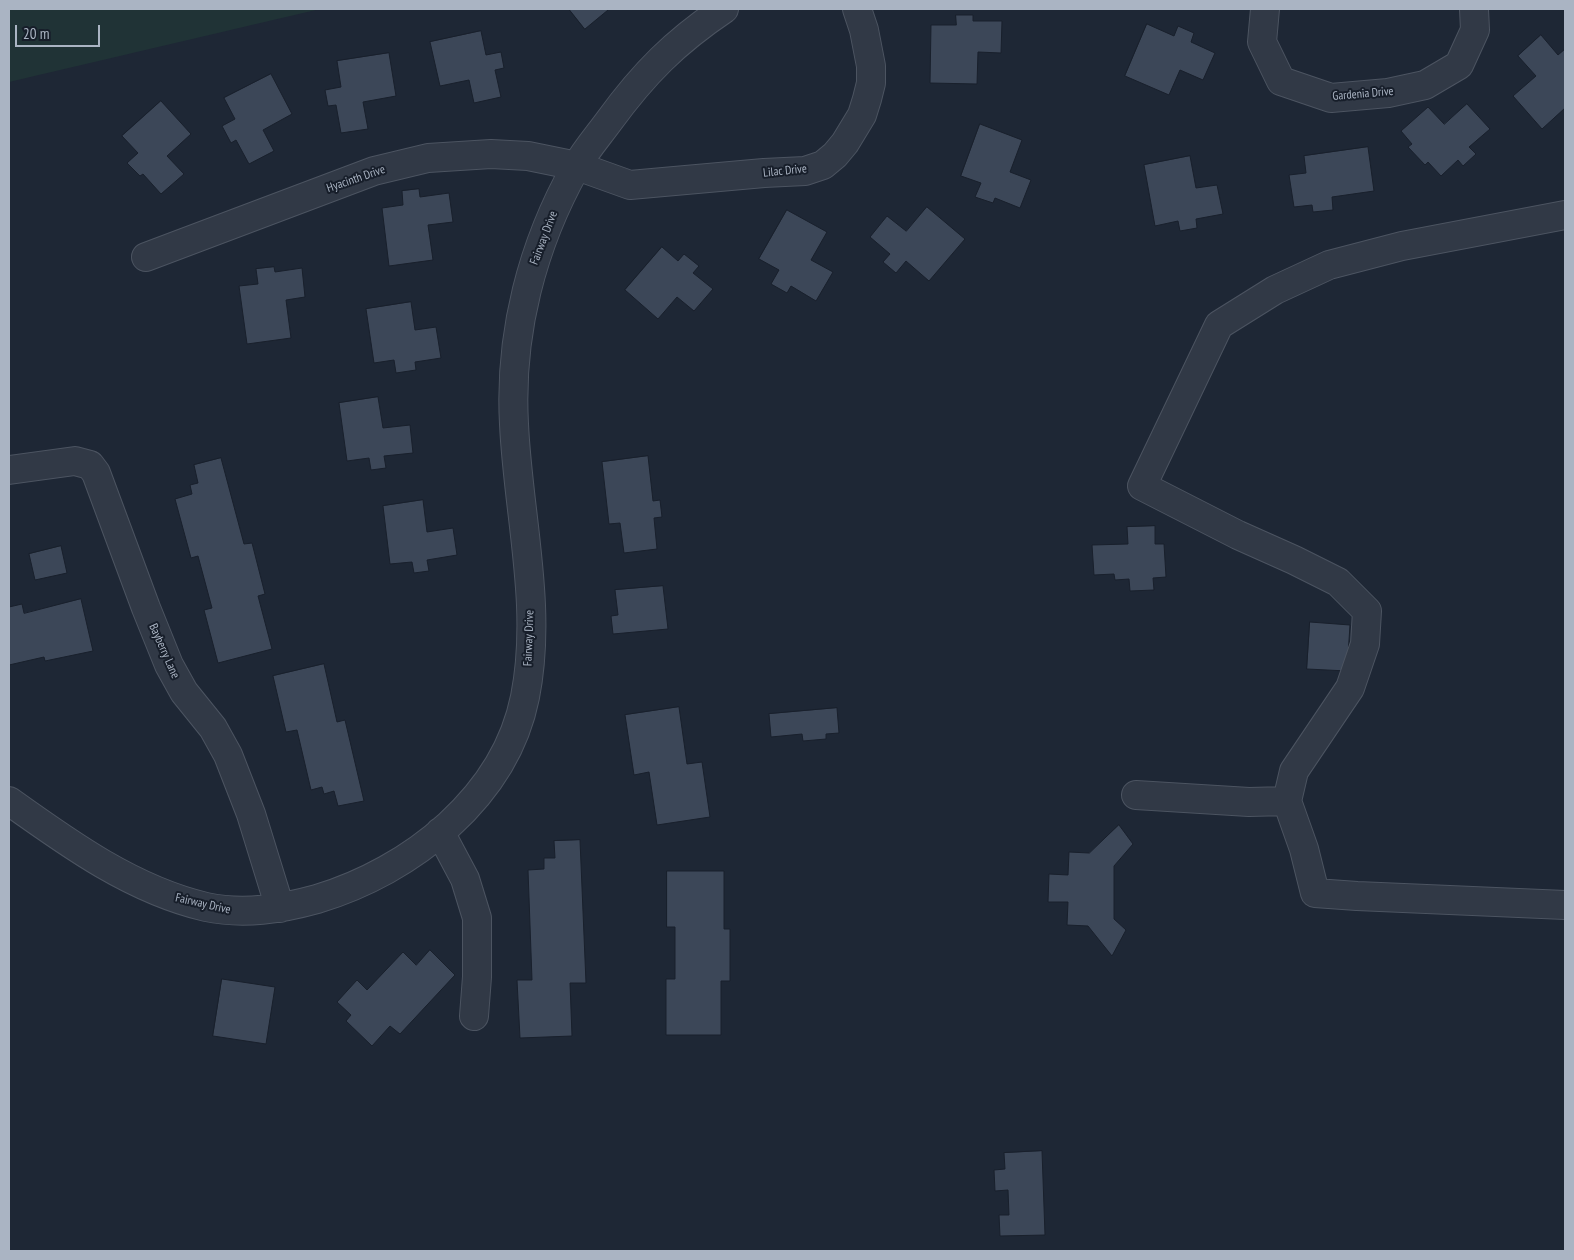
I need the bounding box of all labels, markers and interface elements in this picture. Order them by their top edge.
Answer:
scale bar [18,15,102,47]
text: 20 m [23,24,49,43]
street label: Gardenia Drive [1332,84,1394,104]
street label: Hyacinth Drive [325,162,387,196]
street label: Lilac Drive [762,162,808,180]
street label: Fairway Drive [527,209,561,267]
street label: Fairway Drive [521,610,537,666]
street label: Bayberry Lane [146,621,182,681]
street label: Fairway Drive [174,891,232,917]

